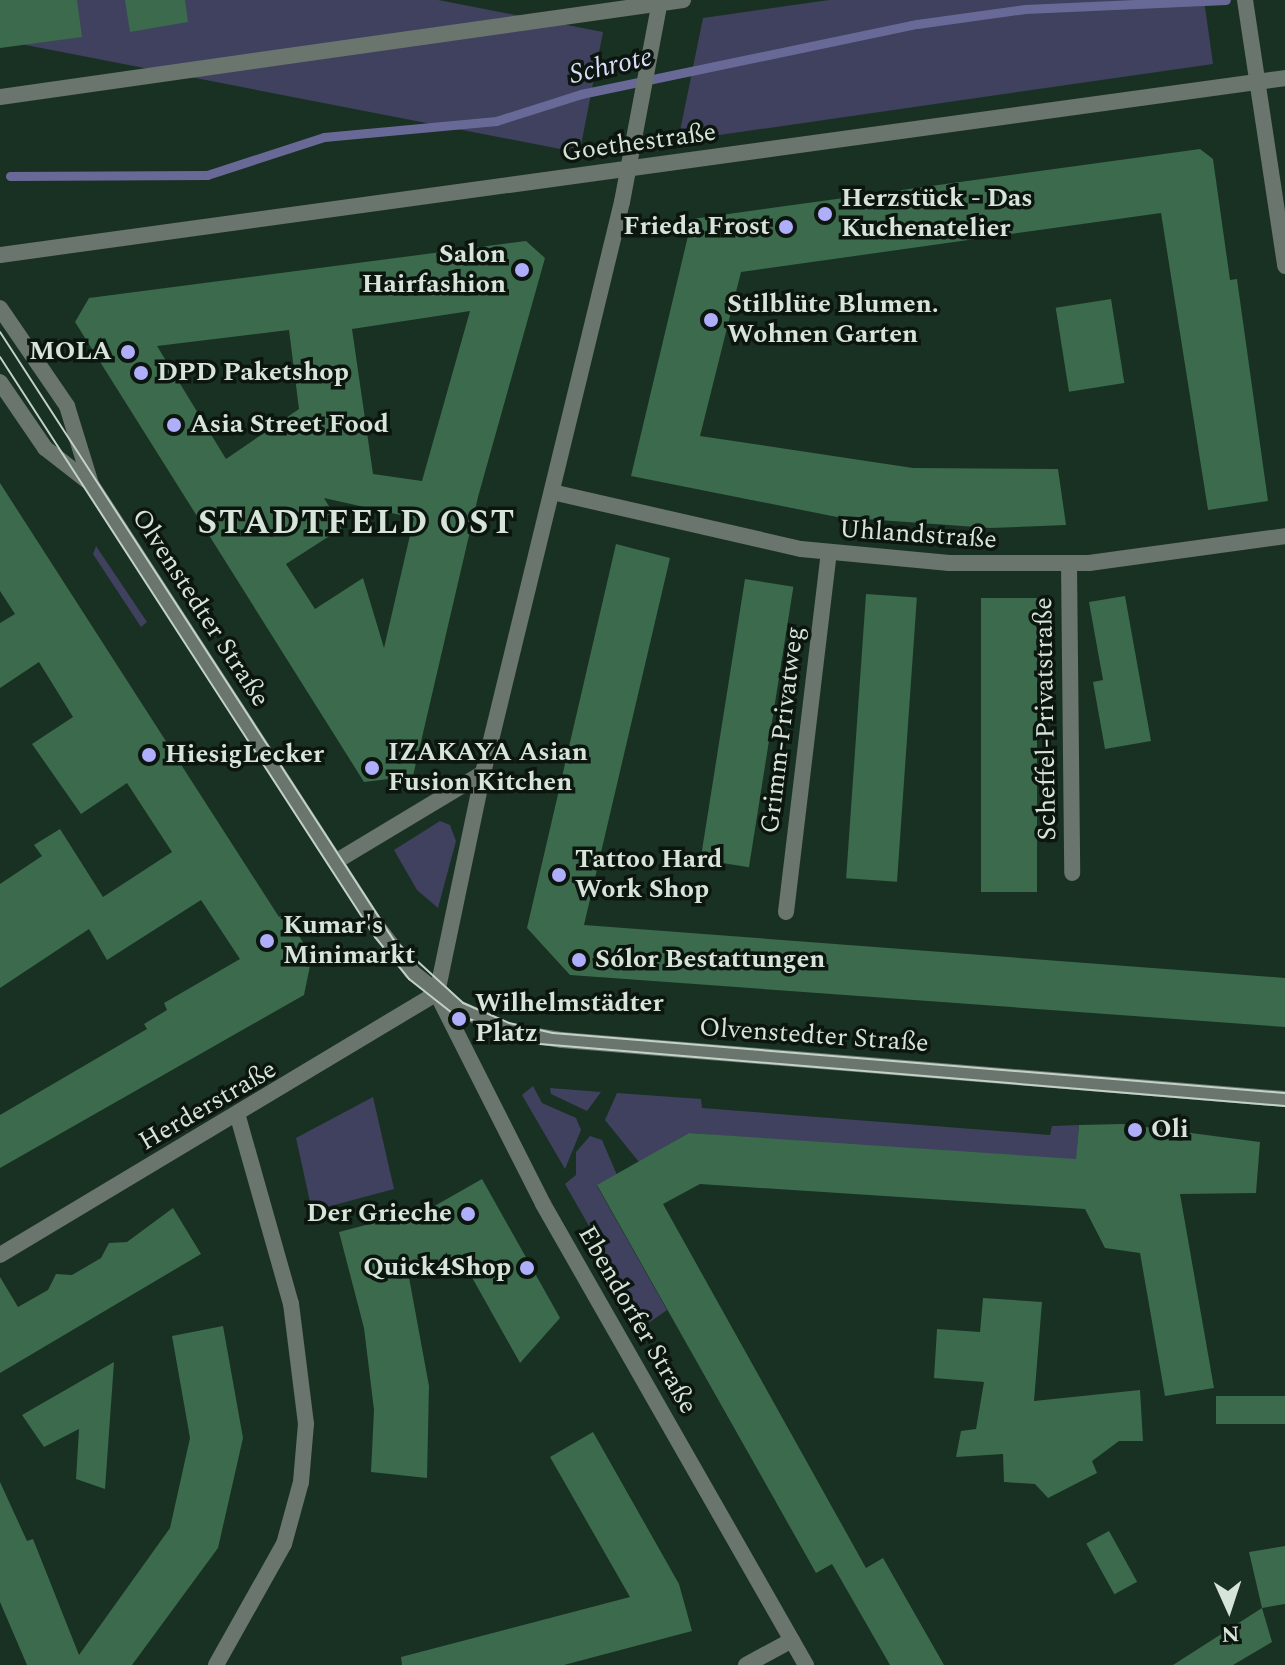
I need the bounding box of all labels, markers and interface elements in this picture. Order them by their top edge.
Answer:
water label: Schrote [566,40,656,92]
street label: Goethestraße [560,117,718,169]
place label: Herzstück - Das Kuchenatelier [841,183,1033,244]
marker: Herzstück - Das Kuchenatelier [816,205,834,223]
place label: Frieda Frost [623,211,770,243]
marker: Frieda Frost [777,218,795,236]
place label: Salon Hairfashion [362,239,506,300]
marker: Salon Hairfashion [513,261,531,279]
place label: Stilblüte Blumen. Wohnen Garten [727,289,939,350]
marker: Stilblüte Blumen. Wohnen Garten [702,311,720,329]
place label: MOLA [29,336,112,368]
marker: MOLA [119,343,137,361]
place label: DPD Paketshop [157,357,349,389]
marker: DPD Paketshop [132,364,150,382]
place label: Asia Street Food [190,409,389,441]
marker: Asia Street Food [165,416,183,434]
street label: Olvenstedter Straße [124,503,276,713]
district label: STADTFELD OST [198,504,516,544]
street label: Uhlandstraße [838,514,998,556]
street label: Scheffel-Privatstraße [1028,597,1064,841]
street label: Grimm-Privatweg [755,625,811,835]
place label: IZAKAYA Asian Fusion Kitchen [388,737,588,798]
place label: HiesigLecker [165,739,324,771]
marker: HiesigLecker [140,746,158,764]
marker: IZAKAYA Asian Fusion Kitchen [363,759,381,777]
place label: Tattoo Hard Work Shop [575,844,722,906]
marker: Tattoo Hard Work Shop [550,866,568,884]
place label: Kumar's Minimarkt [283,910,415,972]
marker: Kumar's Minimarkt [258,932,276,950]
place label: Sólor Bestattungen [595,944,825,976]
marker: Sólor Bestattungen [570,951,588,969]
place label: Wilhelmstädter Platz [475,988,663,1050]
marker: Wilhelmstädter Platz [450,1010,468,1028]
street label: Olvenstedter Straße [698,1012,930,1060]
street label: Herderstraße [134,1054,282,1158]
place label: Oli [1151,1114,1189,1146]
marker: Oli [1126,1121,1144,1139]
place label: Der Grieche [307,1198,452,1230]
marker: Der Grieche [459,1205,477,1223]
street label: Ebendorfer Straße [571,1220,703,1420]
place label: Quick4Shop [363,1252,511,1284]
marker: Quick4Shop [518,1259,536,1277]
north arrow [1189,1569,1269,1649]
text: N [1220,1617,1240,1650]

